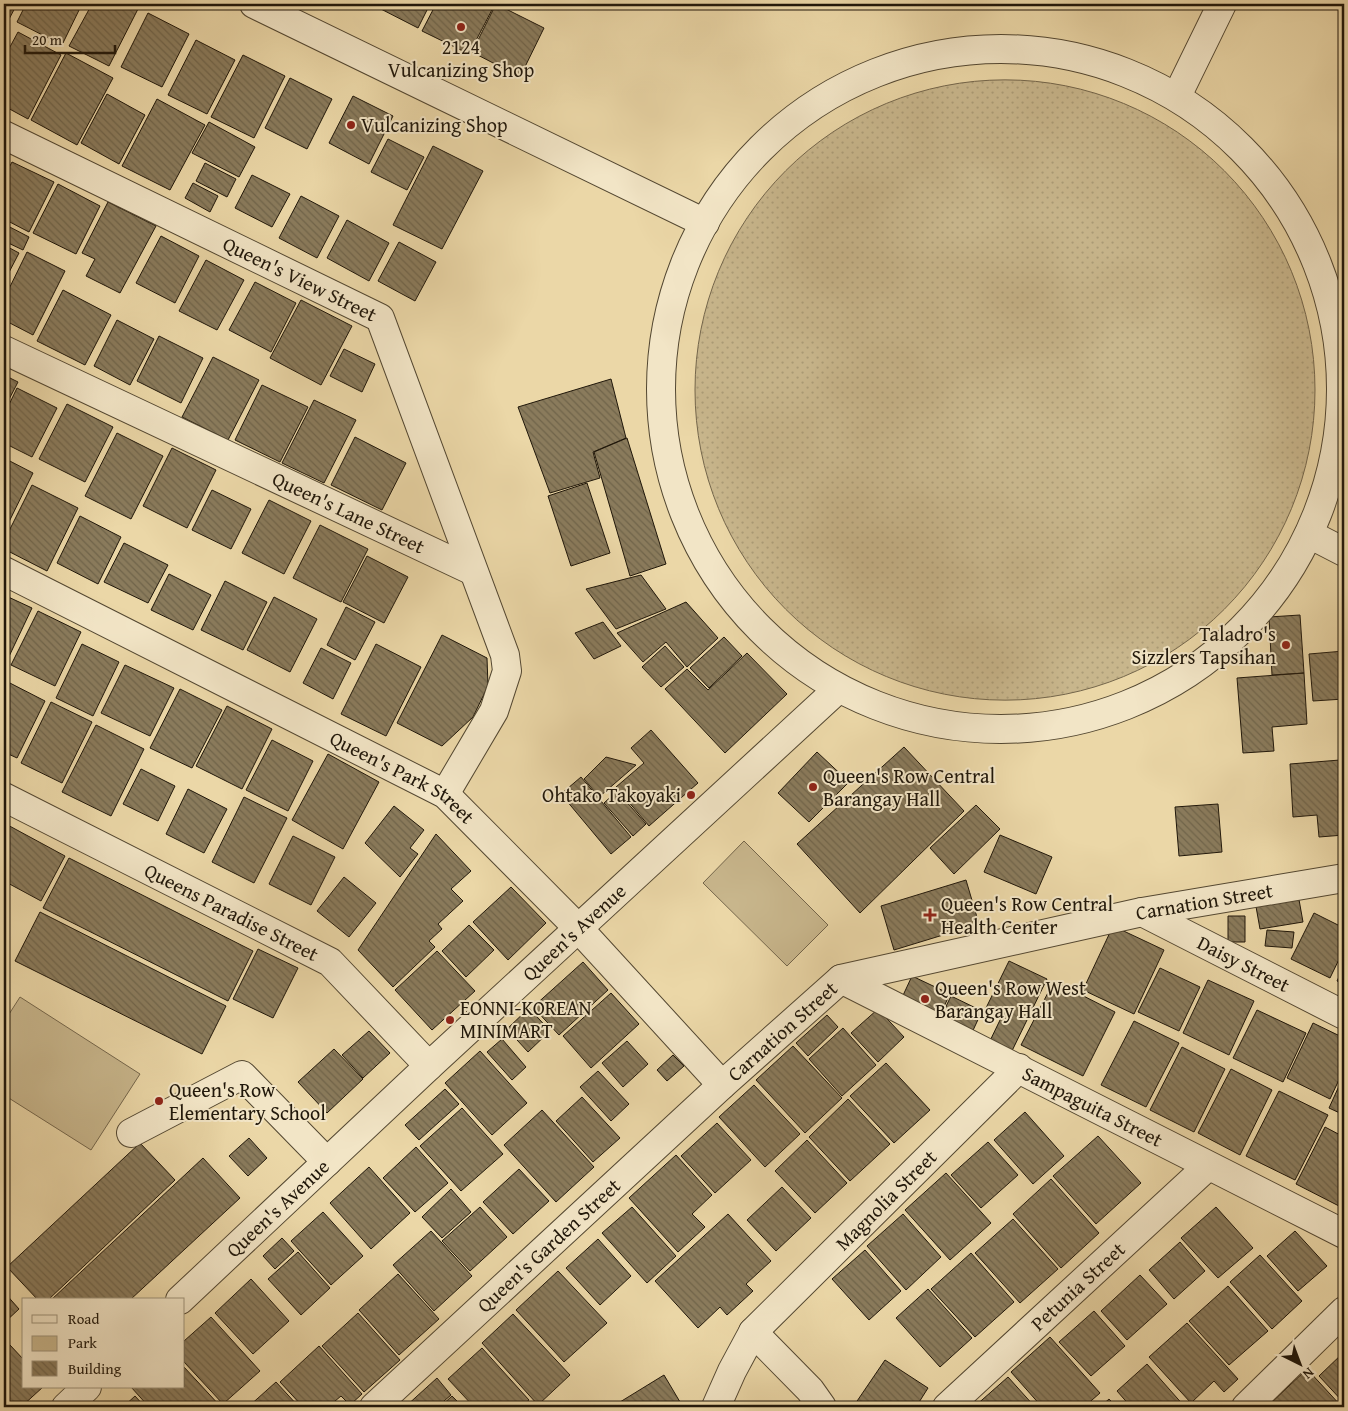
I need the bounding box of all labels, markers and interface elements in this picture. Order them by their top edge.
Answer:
marker: 2124 Vulcanizing Shop [455,21,467,33]
scale bar [25,22,115,54]
text: 20 m [32,29,63,50]
place label: 2124 Vulcanizing Shop [388,32,535,84]
place label: Vulcanizing Shop [361,110,508,139]
marker: Vulcanizing Shop [345,119,357,131]
street label: Queen's View Street [218,229,382,328]
street label: Queen's Lane Street [268,464,430,560]
place label: Taladro's Sizzlers Tapsihan [1131,619,1276,671]
marker: Taladro's Sizzlers Tapsihan [1280,639,1292,651]
street label: Queen's Park Street [325,723,482,830]
place label: Queen's Row Central Barangay Hall [823,761,996,813]
place label: Ohtako Takoyaki [542,780,681,809]
marker: Queen's Row Central Barangay Hall [807,781,819,793]
marker: Ohtako Takoyaki [685,789,697,801]
street label: Queens Paradise Street [140,855,324,968]
street label: Carnation Street [1133,875,1275,927]
street label: Queen's Avenue [515,877,632,987]
place label: Queen's Row Central Health Center [941,889,1114,941]
marker: Queen's Row Central Health Center [923,908,937,922]
street label: Daisy Street [1193,928,1295,999]
place label: Queen's Row West Barangay Hall [935,973,1086,1025]
street label: Carnation Street [721,974,843,1088]
place label: EONNI-KOREAN MINIMART [460,993,592,1045]
marker: Queen's Row West Barangay Hall [919,993,931,1005]
marker: EONNI-KOREAN MINIMART [444,1014,456,1026]
street label: Sampaguita Street [1018,1058,1168,1154]
place label: Queen's Row Elementary School [169,1075,326,1127]
marker: Queen's Row Elementary School [153,1095,165,1107]
street label: Magnolia Street [828,1143,943,1257]
street label: Queen's Avenue [219,1152,335,1264]
street label: Queen's Garden Street [470,1171,627,1319]
street label: Petunia Street [1024,1235,1131,1337]
legend [22,1298,185,1388]
text: Road [68,1308,99,1329]
text: Park [68,1332,97,1353]
north arrow [1276,1338,1326,1388]
text: Building [68,1358,122,1379]
text: N [1298,1363,1319,1385]

